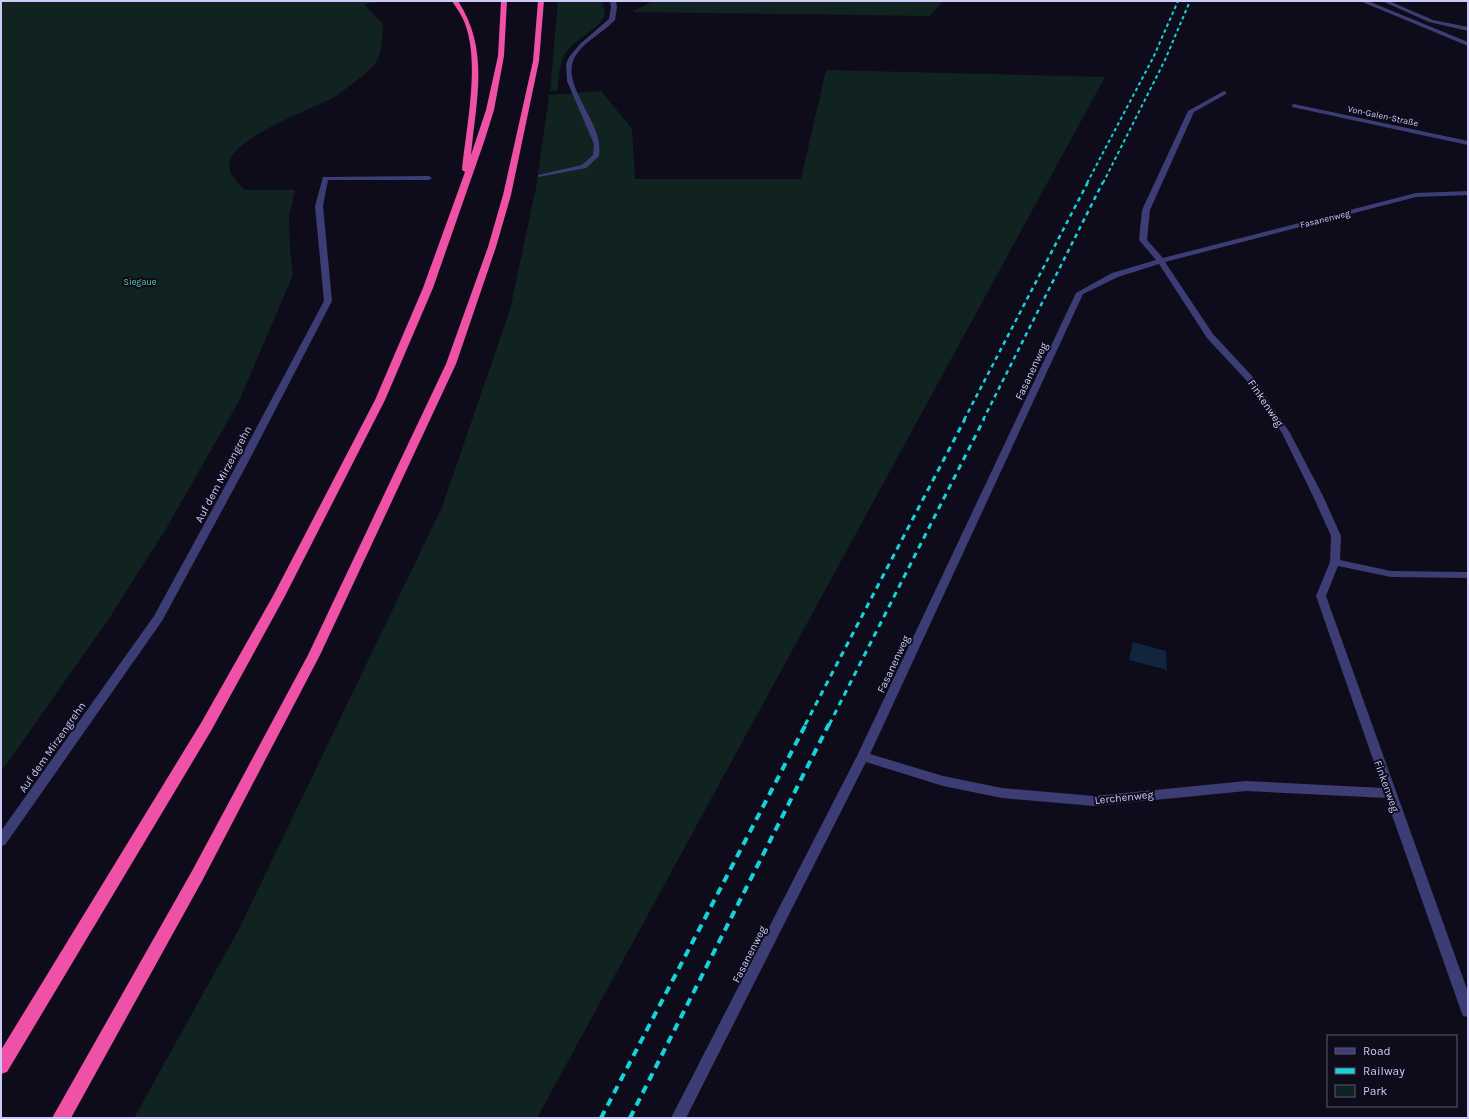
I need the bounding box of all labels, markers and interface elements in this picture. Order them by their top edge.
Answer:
street label: Von-Galen-Straße [1347,104,1420,128]
street label: Fasanenweg [1299,208,1351,230]
park label: Siegaue [124,277,157,287]
street label: Fasanenweg [1012,340,1051,402]
street label: Finkenweg [1245,377,1287,430]
street label: Auf dem Mirzengrehn [192,424,254,525]
street label: Fasanenweg [874,633,913,695]
street label: Auf dem Mirzengrehn [16,699,89,795]
street label: Finkenweg [1371,759,1402,815]
street label: Lerchenweg [1094,788,1155,807]
street label: Fasanenweg [730,923,770,985]
legend [1327,1035,1457,1107]
text: Road [1363,1044,1391,1058]
text: Railway [1363,1064,1405,1078]
text: Park [1363,1084,1388,1098]

